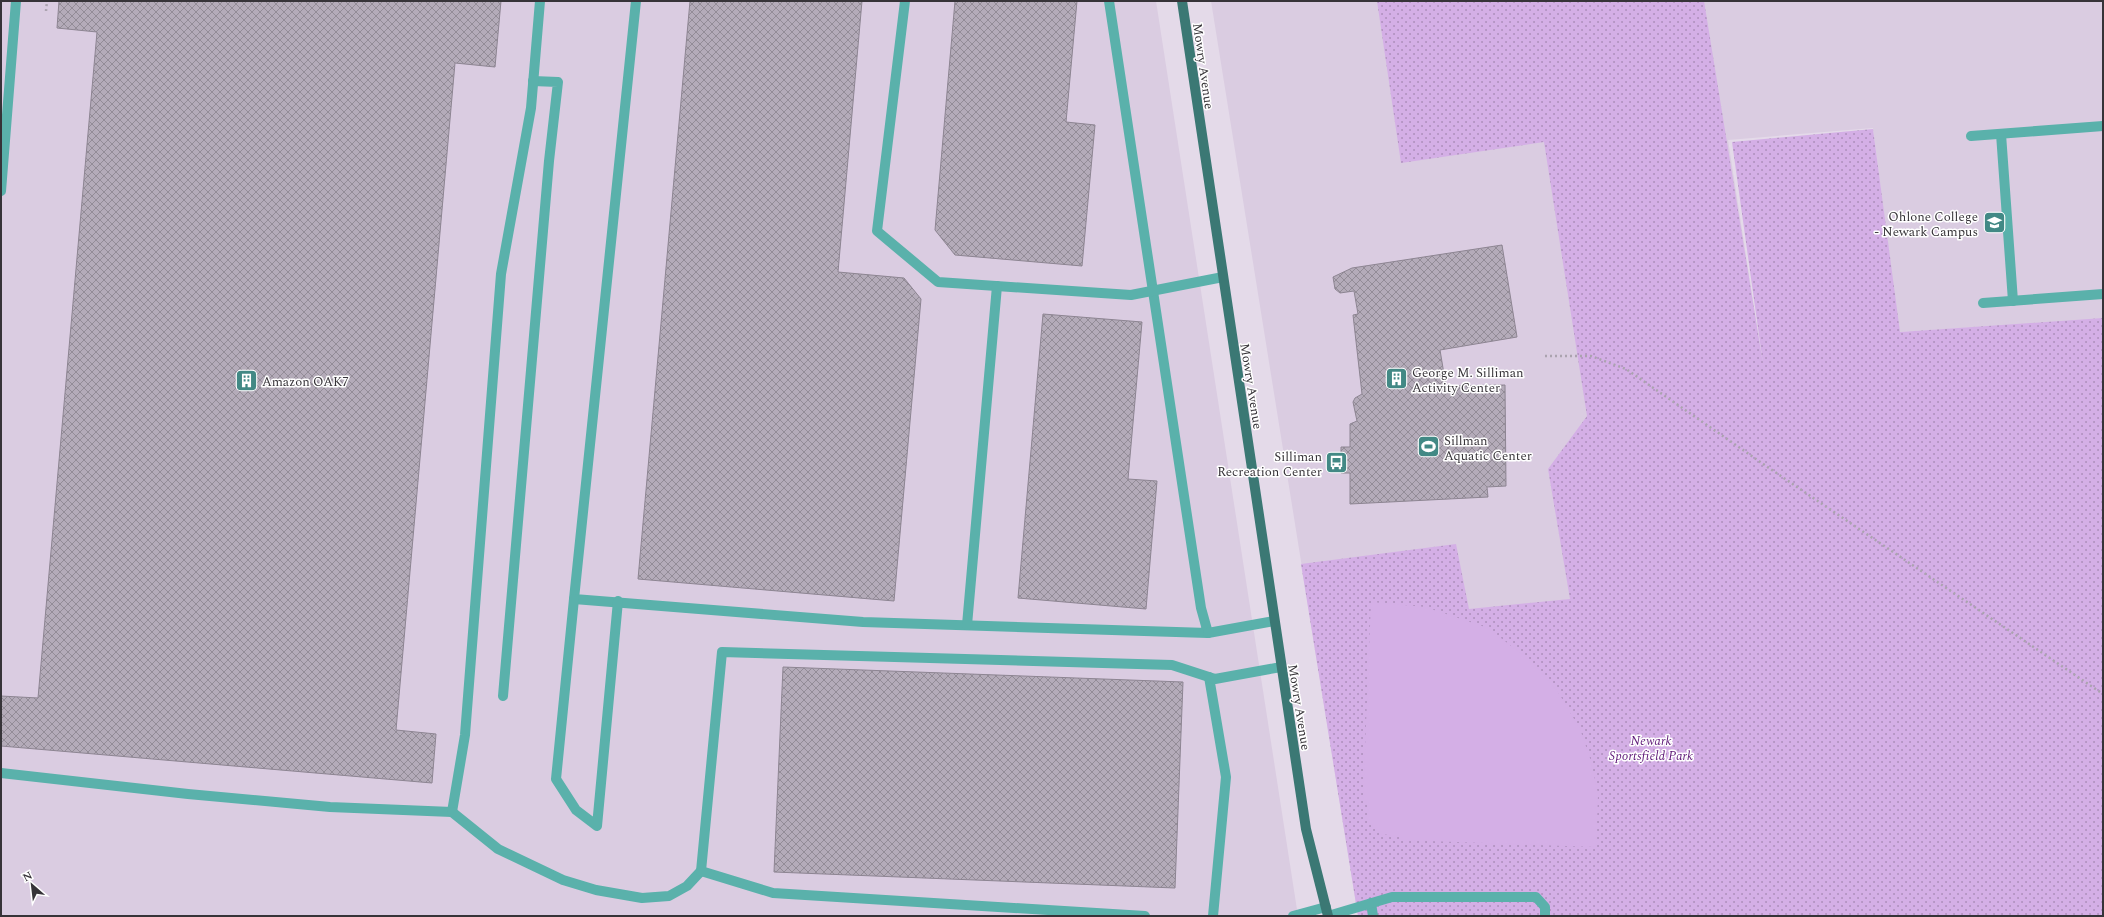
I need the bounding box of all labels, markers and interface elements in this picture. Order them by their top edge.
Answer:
street label: Mowry Avenue [1187,22,1219,111]
place label: Ohlone College - Newark Campus [1874,207,1978,242]
school or university icon: Ohlone College - Newark Campus [1981,210,2007,236]
street label: Mowry Avenue [1234,342,1268,431]
place label: George M. Silliman Activity Center [1412,363,1524,398]
building icon: George M. Silliman Activity Center [1384,366,1410,392]
building icon: Amazon OAK7 [234,368,260,394]
place label: Amazon OAK7 [262,372,349,392]
place label: Sillman Aquatic Center [1444,431,1532,466]
sports icon: Sillman Aquatic Center [1416,434,1442,460]
place label: Silliman Recreation Center [1217,447,1322,482]
bus stop icon: Silliman Recreation Center [1324,450,1350,476]
street label: Mowry Avenue [1282,663,1316,752]
park label: Newark Sportsfield Park [1609,731,1693,766]
north arrow [12,865,52,905]
text: N [20,867,36,886]

